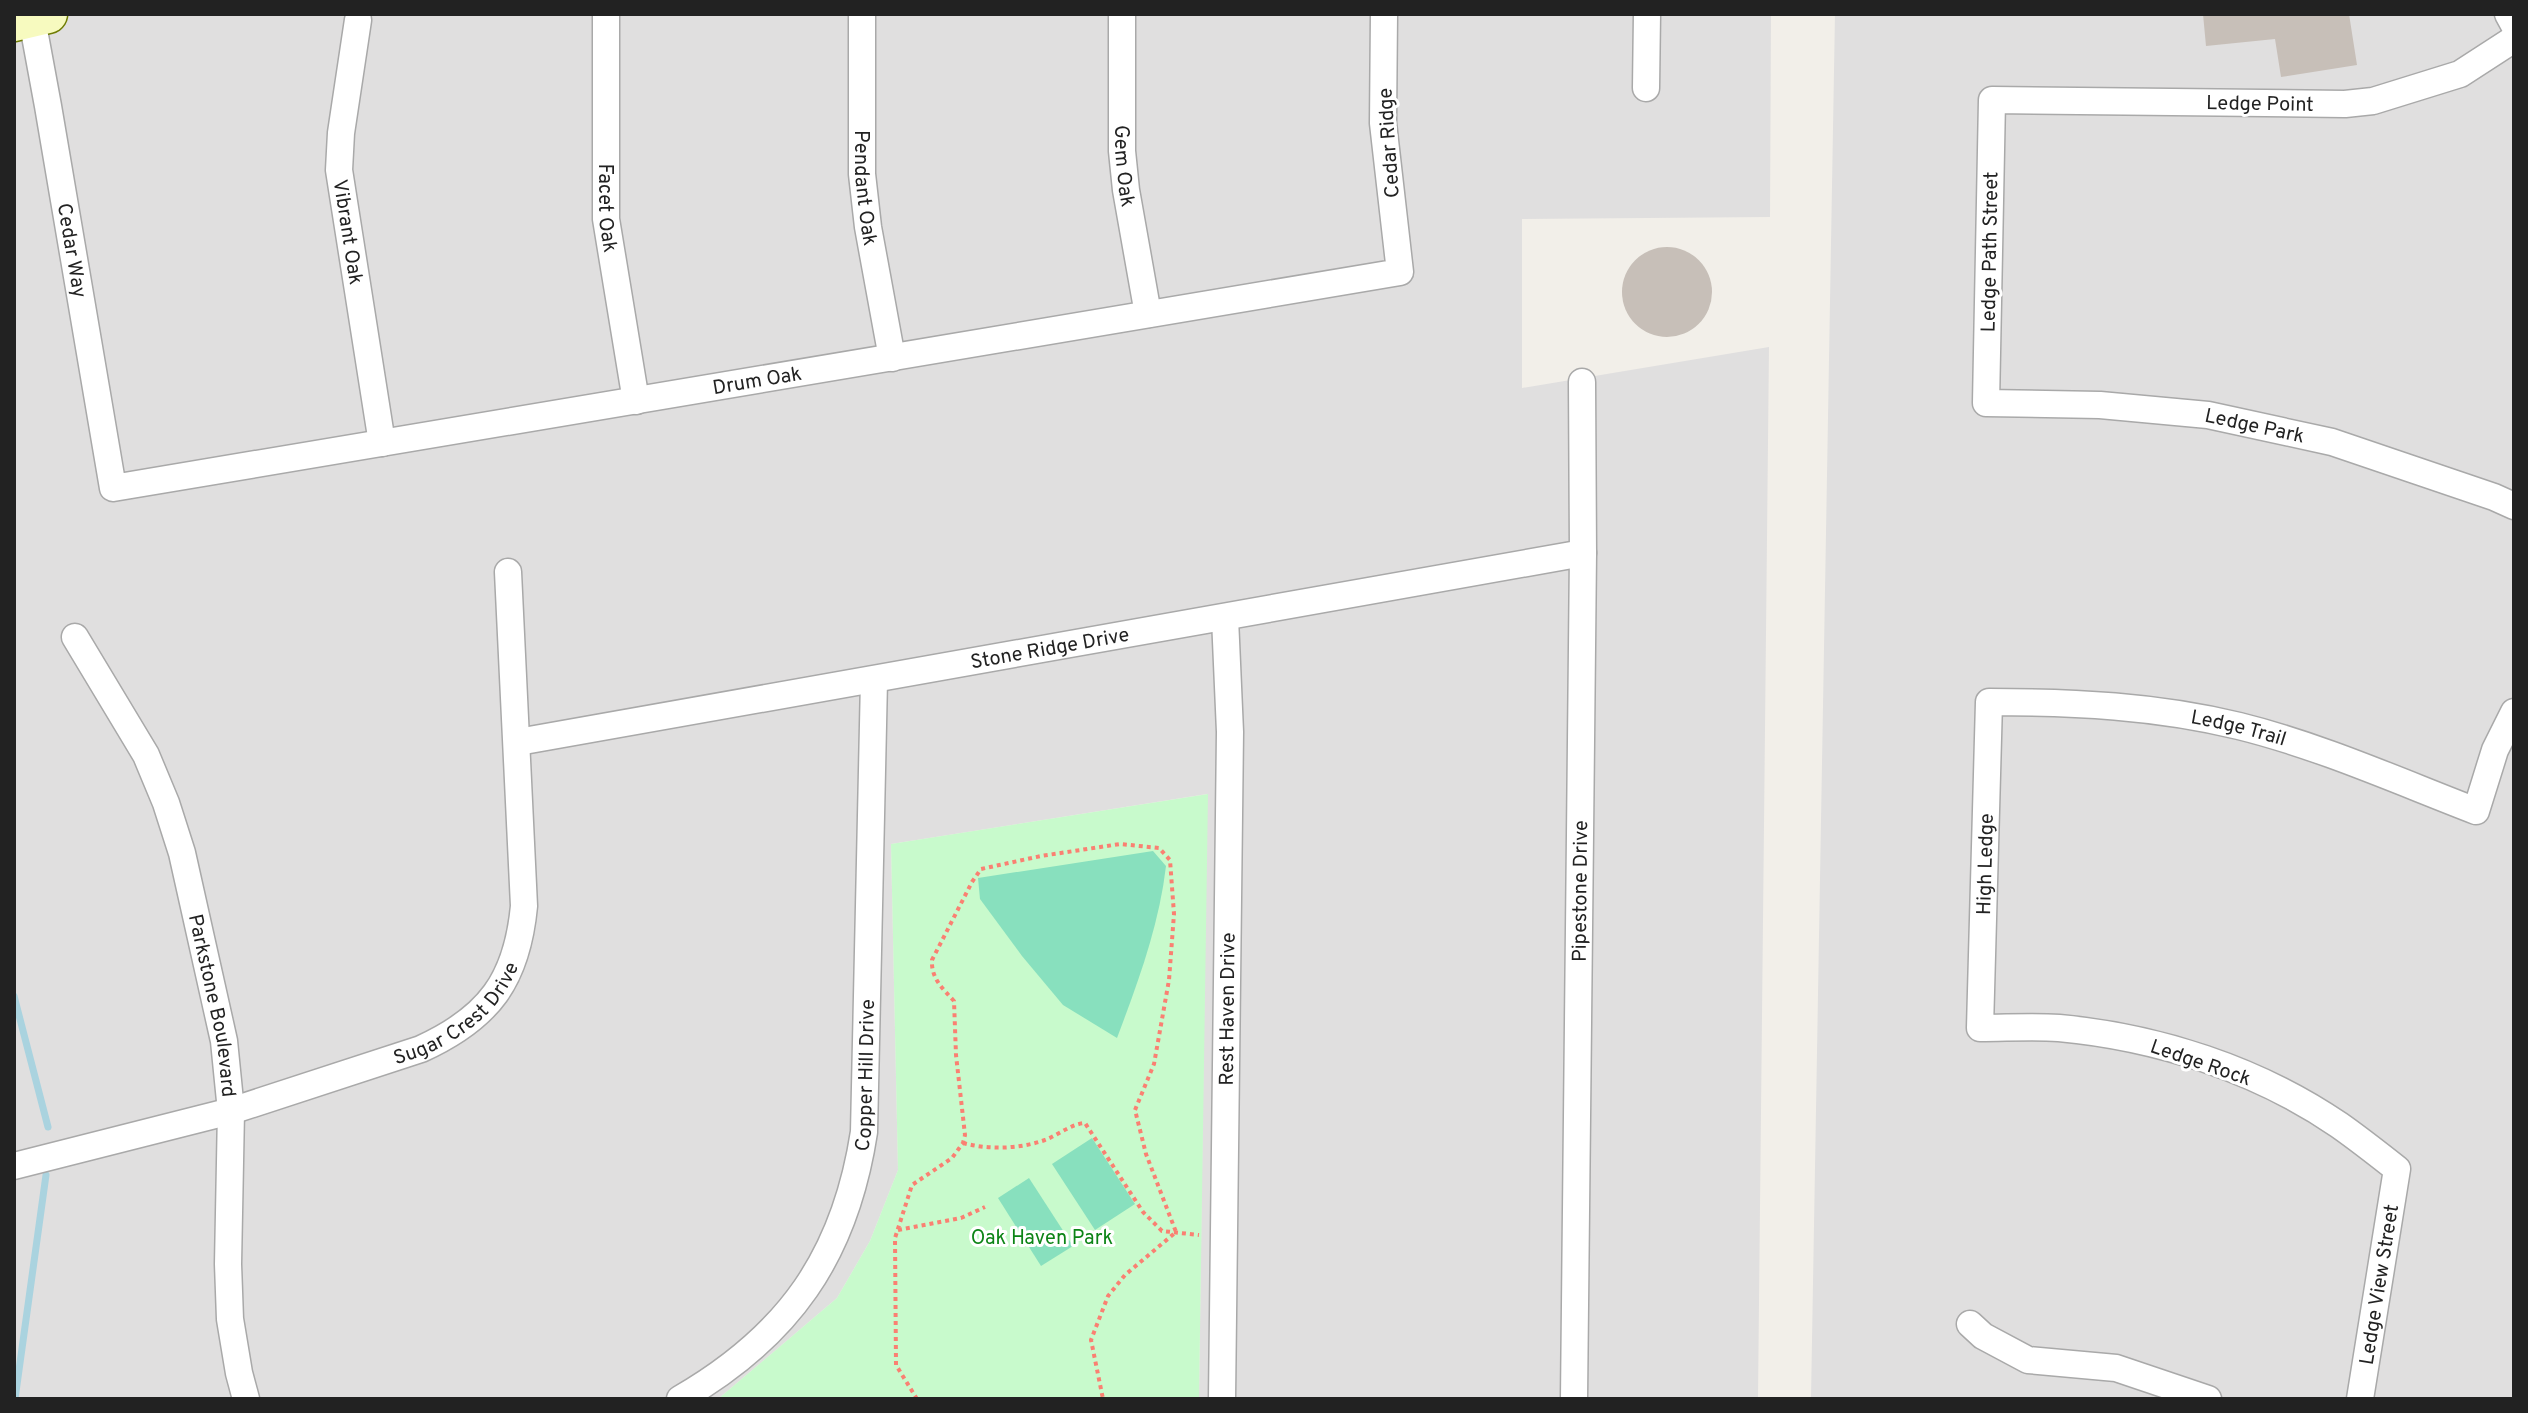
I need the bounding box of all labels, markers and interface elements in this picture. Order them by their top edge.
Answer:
street label: Cedar Ridge [1373,87,1407,199]
street label: Ledge Point [2206,91,2314,119]
street label: Gem Oak [1107,125,1140,209]
street label: Pendant Oak [847,130,882,248]
street label: Facet Oak [591,164,622,254]
street label: Ledge Path Street [1977,171,2005,333]
street label: Vibrant Oak [326,178,368,287]
street label: Cedar Way [50,201,91,300]
street label: Drum Oak [711,362,804,402]
street label: Ledge Park [2202,404,2307,451]
street label: Stone Ridge Drive [969,623,1132,676]
street label: Ledge Trail [2188,705,2289,754]
street label: High Ledge [1972,813,2001,916]
street label: Pipestone Drive [1568,820,1595,962]
street label: Parkstone Boulevard [181,912,241,1098]
street label: Rest Haven Drive [1215,932,1243,1086]
street label: Sugar Crest Drive [391,958,526,1072]
street label: Copper Hill Drive [850,999,882,1154]
street label: Ledge Rock [2146,1034,2254,1093]
street label: Ledge View Street [2355,1203,2406,1367]
park label: Oak Haven Park [971,1226,1113,1252]

